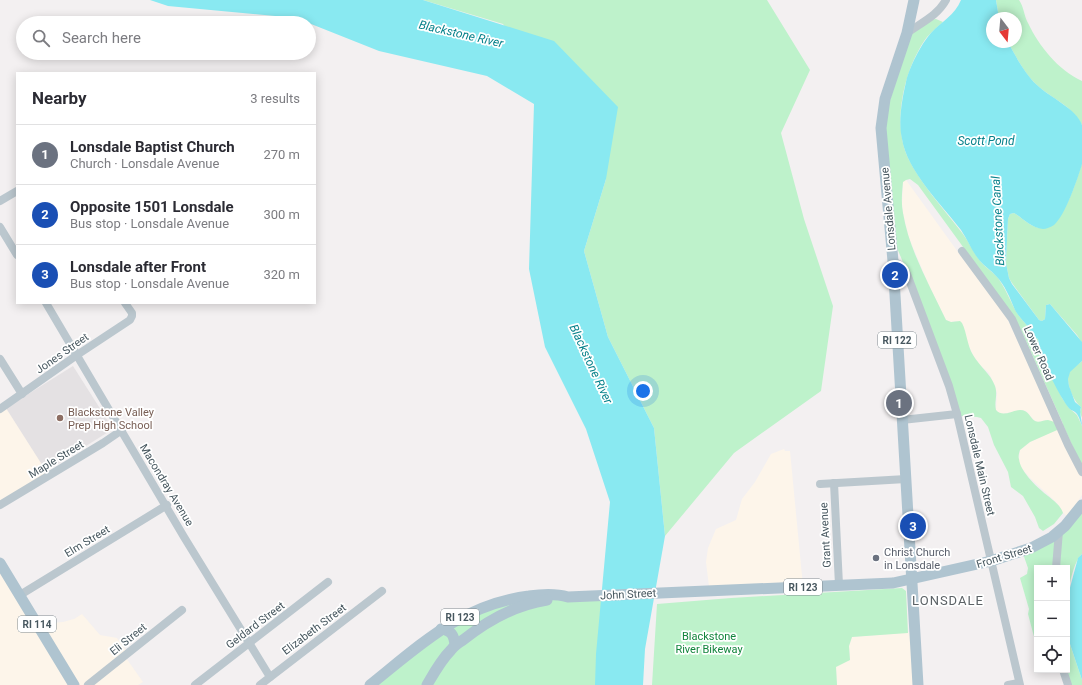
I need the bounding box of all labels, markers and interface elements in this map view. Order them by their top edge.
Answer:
north arrow [986,12,1022,48]
search box [16,16,316,60]
water label: Blackstone River [418,18,505,51]
icon: search [30,27,52,49]
text: Search here [62,29,141,47]
text: Nearby [32,88,87,108]
text: 3 results [250,91,300,106]
water label: Scott Pond [957,134,1015,148]
text: Lonsdale Baptist Church [70,138,235,156]
text: 1 [41,147,49,162]
text: 270 m [263,147,300,162]
text: Church · Lonsdale Avenue [70,156,219,171]
street label: Lonsdale Avenue [878,167,899,251]
water label: Blackstone Canal [989,176,1007,266]
text: Opposite 1501 Lonsdale [70,198,234,216]
text: 2 [41,207,49,222]
text: 300 m [263,207,300,222]
text: Bus stop · Lonsdale Avenue [70,216,229,231]
text: Lonsdale after Front [70,258,206,276]
pin: 2 [882,260,908,290]
text: 3 [41,267,49,282]
text: 320 m [263,267,300,282]
text: Bus stop · Lonsdale Avenue [70,276,229,291]
water label: Blackstone River [566,322,616,407]
street label: Lower Road [1021,324,1056,382]
street label: Jones Street [33,330,92,376]
road number: RI 122 [878,332,916,348]
your location [633,381,653,401]
pin: 1 [886,388,912,418]
place label: Blackstone Valley Prep High School [68,406,155,432]
marker: Blackstone Valley Prep High School [55,413,65,423]
street label: Lonsdale Main Street [962,413,998,517]
street label: Maple Street [26,438,87,481]
street label: Macondray Avenue [137,442,196,529]
street label: Grant Avenue [817,502,834,568]
pin: 3 [900,511,926,541]
street label: Elm Street [62,523,113,560]
street label: Front Street [975,542,1034,571]
place label: Christ Church in Lonsdale [884,546,950,572]
marker: Christ Church in Lonsdale [871,553,881,563]
map controls [1034,565,1070,673]
button: + [1034,565,1070,601]
road number: RI 123 [784,579,822,595]
street label: John Street [600,587,657,602]
district label: LONSDALE [912,593,984,608]
street label: Geldard Street [224,599,287,652]
street label: Elizabeth Street [280,601,349,658]
button: − [1034,601,1070,637]
road number: RI 123 [441,609,479,625]
road number: RI 114 [18,616,56,632]
street label: Eli Street [107,620,150,658]
park label: Blackstone River Bikeway [675,630,743,656]
button: locate [1034,637,1070,673]

